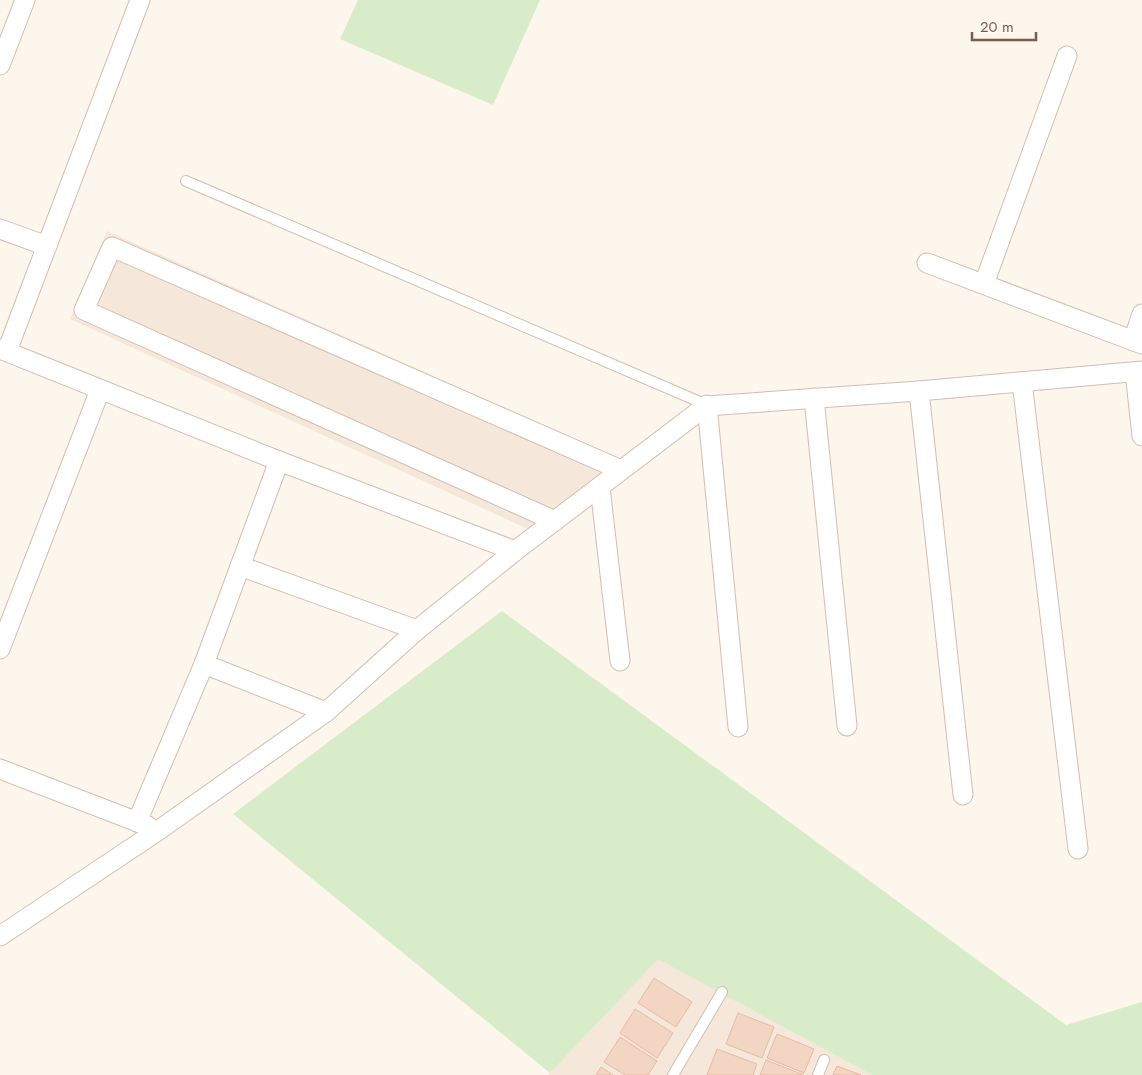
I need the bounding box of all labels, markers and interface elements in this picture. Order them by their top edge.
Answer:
scale bar [972,10,1036,42]
text: 20 m [980,16,1014,38]

